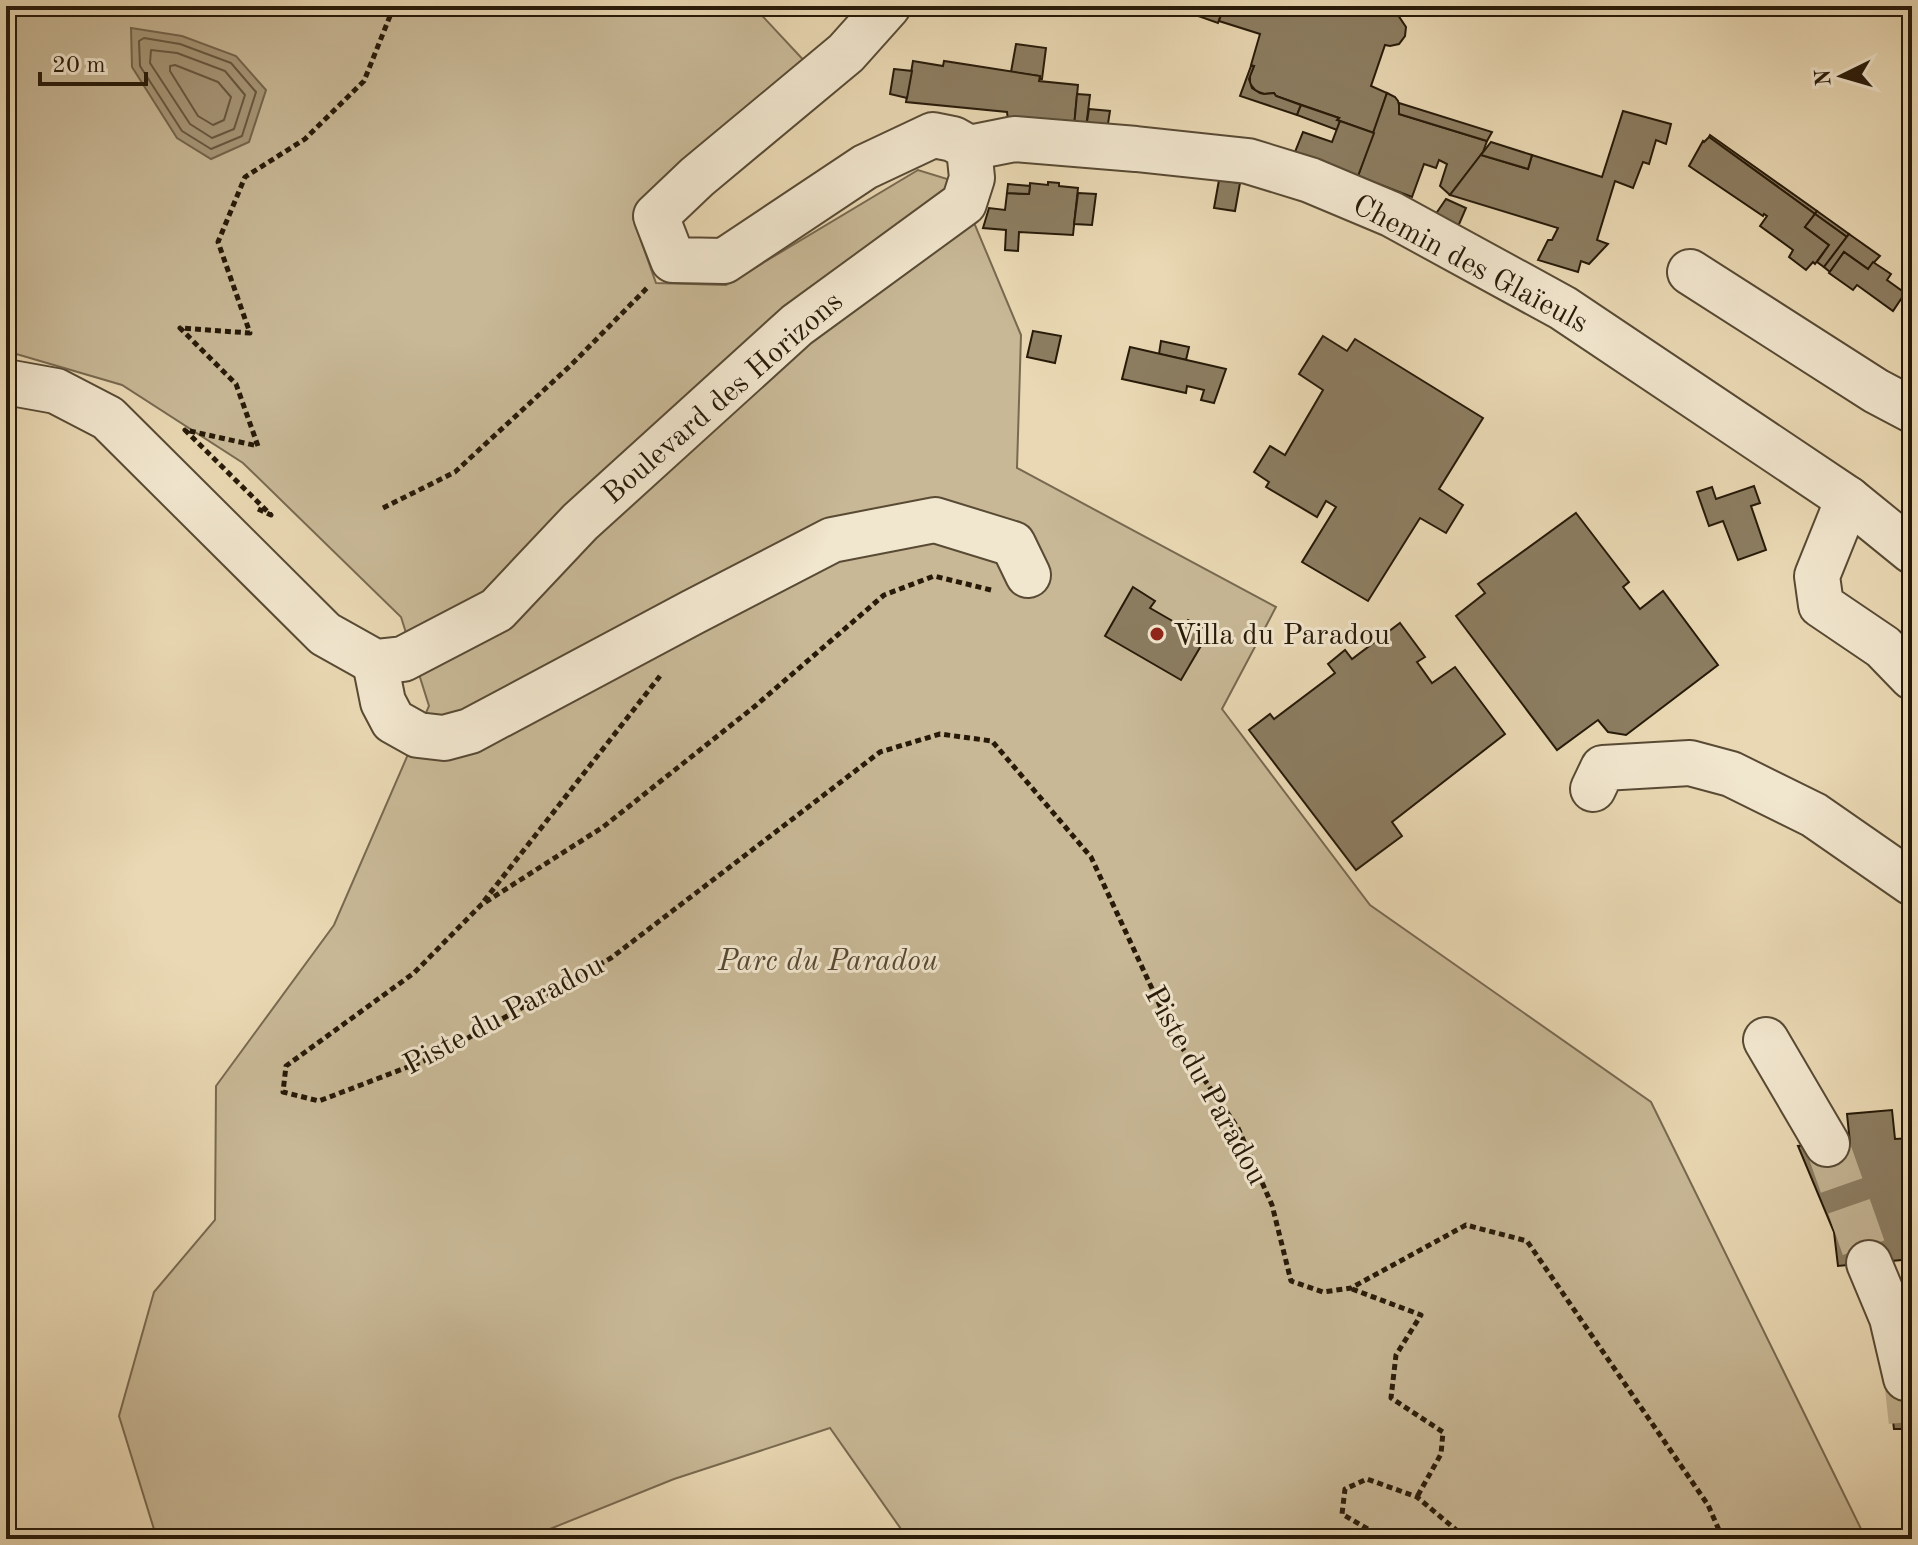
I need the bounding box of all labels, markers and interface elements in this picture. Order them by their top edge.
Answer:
scale bar [40,36,146,86]
north arrow [1802,36,1882,116]
text: 20 m [52,54,106,78]
text: N [1812,68,1836,87]
street label: Chemin des Glaïeuls [1348,190,1593,339]
street label: Boulevard des Horizons [598,287,849,510]
place label: Villa du Paradou [1173,621,1390,651]
marker: Villa du Paradou [1148,625,1166,643]
park label: Parc du Paradou [717,947,938,977]
street label: Piste du Paradou [399,950,609,1081]
street label: Piste du Paradou [1138,982,1272,1190]

